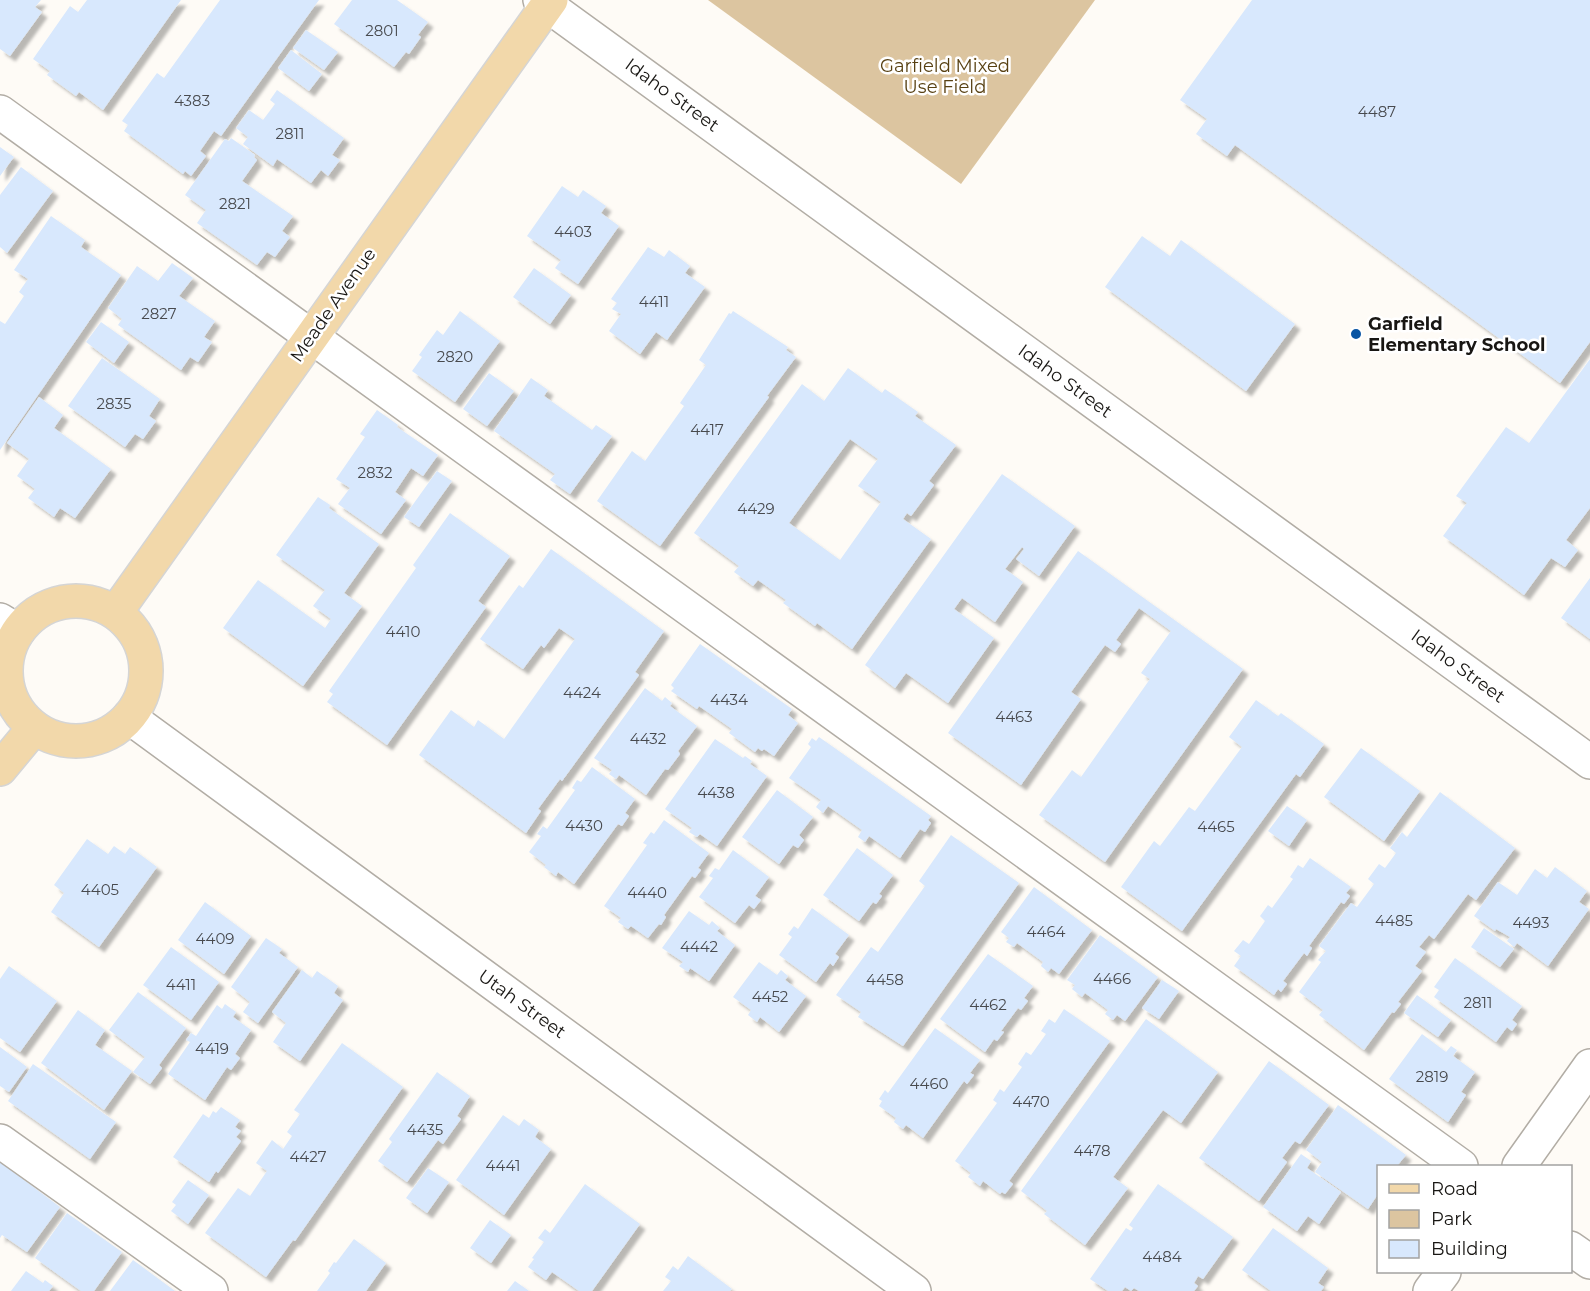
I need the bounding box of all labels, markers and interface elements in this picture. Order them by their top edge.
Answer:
house number: 2801 [365,21,399,40]
street label: Idaho Street [621,54,723,136]
park label: Garfield Mixed Use Field [880,55,1010,98]
house number: 4383 [174,91,210,110]
house number: 4487 [1358,102,1396,121]
house number: 2811 [276,124,304,143]
house number: 2821 [219,194,251,213]
house number: 4403 [554,222,592,241]
street label: Meade Avenue [286,244,381,366]
house number: 4411 [639,292,669,311]
house number: 2827 [141,304,177,323]
place label: Garfield Elementary School [1368,313,1545,356]
marker: Garfield Elementary School [1349,327,1363,341]
street label: Idaho Street [1014,340,1116,422]
house number: 2820 [437,347,473,366]
house number: 2835 [97,394,131,413]
house number: 4417 [690,420,724,439]
house number: 2832 [358,463,393,482]
house number: 4429 [737,499,775,518]
house number: 4410 [386,622,420,641]
street label: Idaho Street [1407,625,1509,707]
house number: 4424 [563,683,601,702]
house number: 4434 [710,690,748,709]
house number: 4463 [995,707,1033,726]
house number: 4432 [630,729,666,748]
house number: 4438 [697,783,735,802]
house number: 4430 [565,816,603,835]
house number: 4465 [1197,817,1235,836]
house number: 4405 [81,880,119,899]
house number: 4440 [627,883,667,902]
house number: 4485 [1375,911,1413,930]
house number: 4493 [1512,913,1550,932]
house number: 4464 [1027,922,1066,941]
house number: 4409 [196,929,234,948]
house number: 4442 [680,937,718,956]
street label: Utah Street [474,965,570,1043]
house number: 4466 [1093,969,1131,988]
house number: 4458 [866,970,904,989]
house number: 4411 [166,975,196,994]
house number: 4452 [752,987,788,1006]
house number: 2811 [1464,993,1492,1012]
house number: 4462 [969,995,1007,1014]
house number: 4419 [195,1039,229,1058]
house number: 2819 [1416,1067,1448,1086]
house number: 4460 [910,1074,949,1093]
house number: 4470 [1012,1092,1050,1111]
house number: 4435 [407,1120,443,1139]
house number: 4478 [1073,1141,1111,1160]
house number: 4427 [289,1147,327,1166]
house number: 4441 [486,1156,520,1175]
legend [1377,1165,1572,1273]
text: Road [1431,1178,1478,1200]
text: Park [1431,1208,1472,1230]
text: Building [1431,1238,1508,1260]
house number: 4484 [1142,1247,1182,1266]

